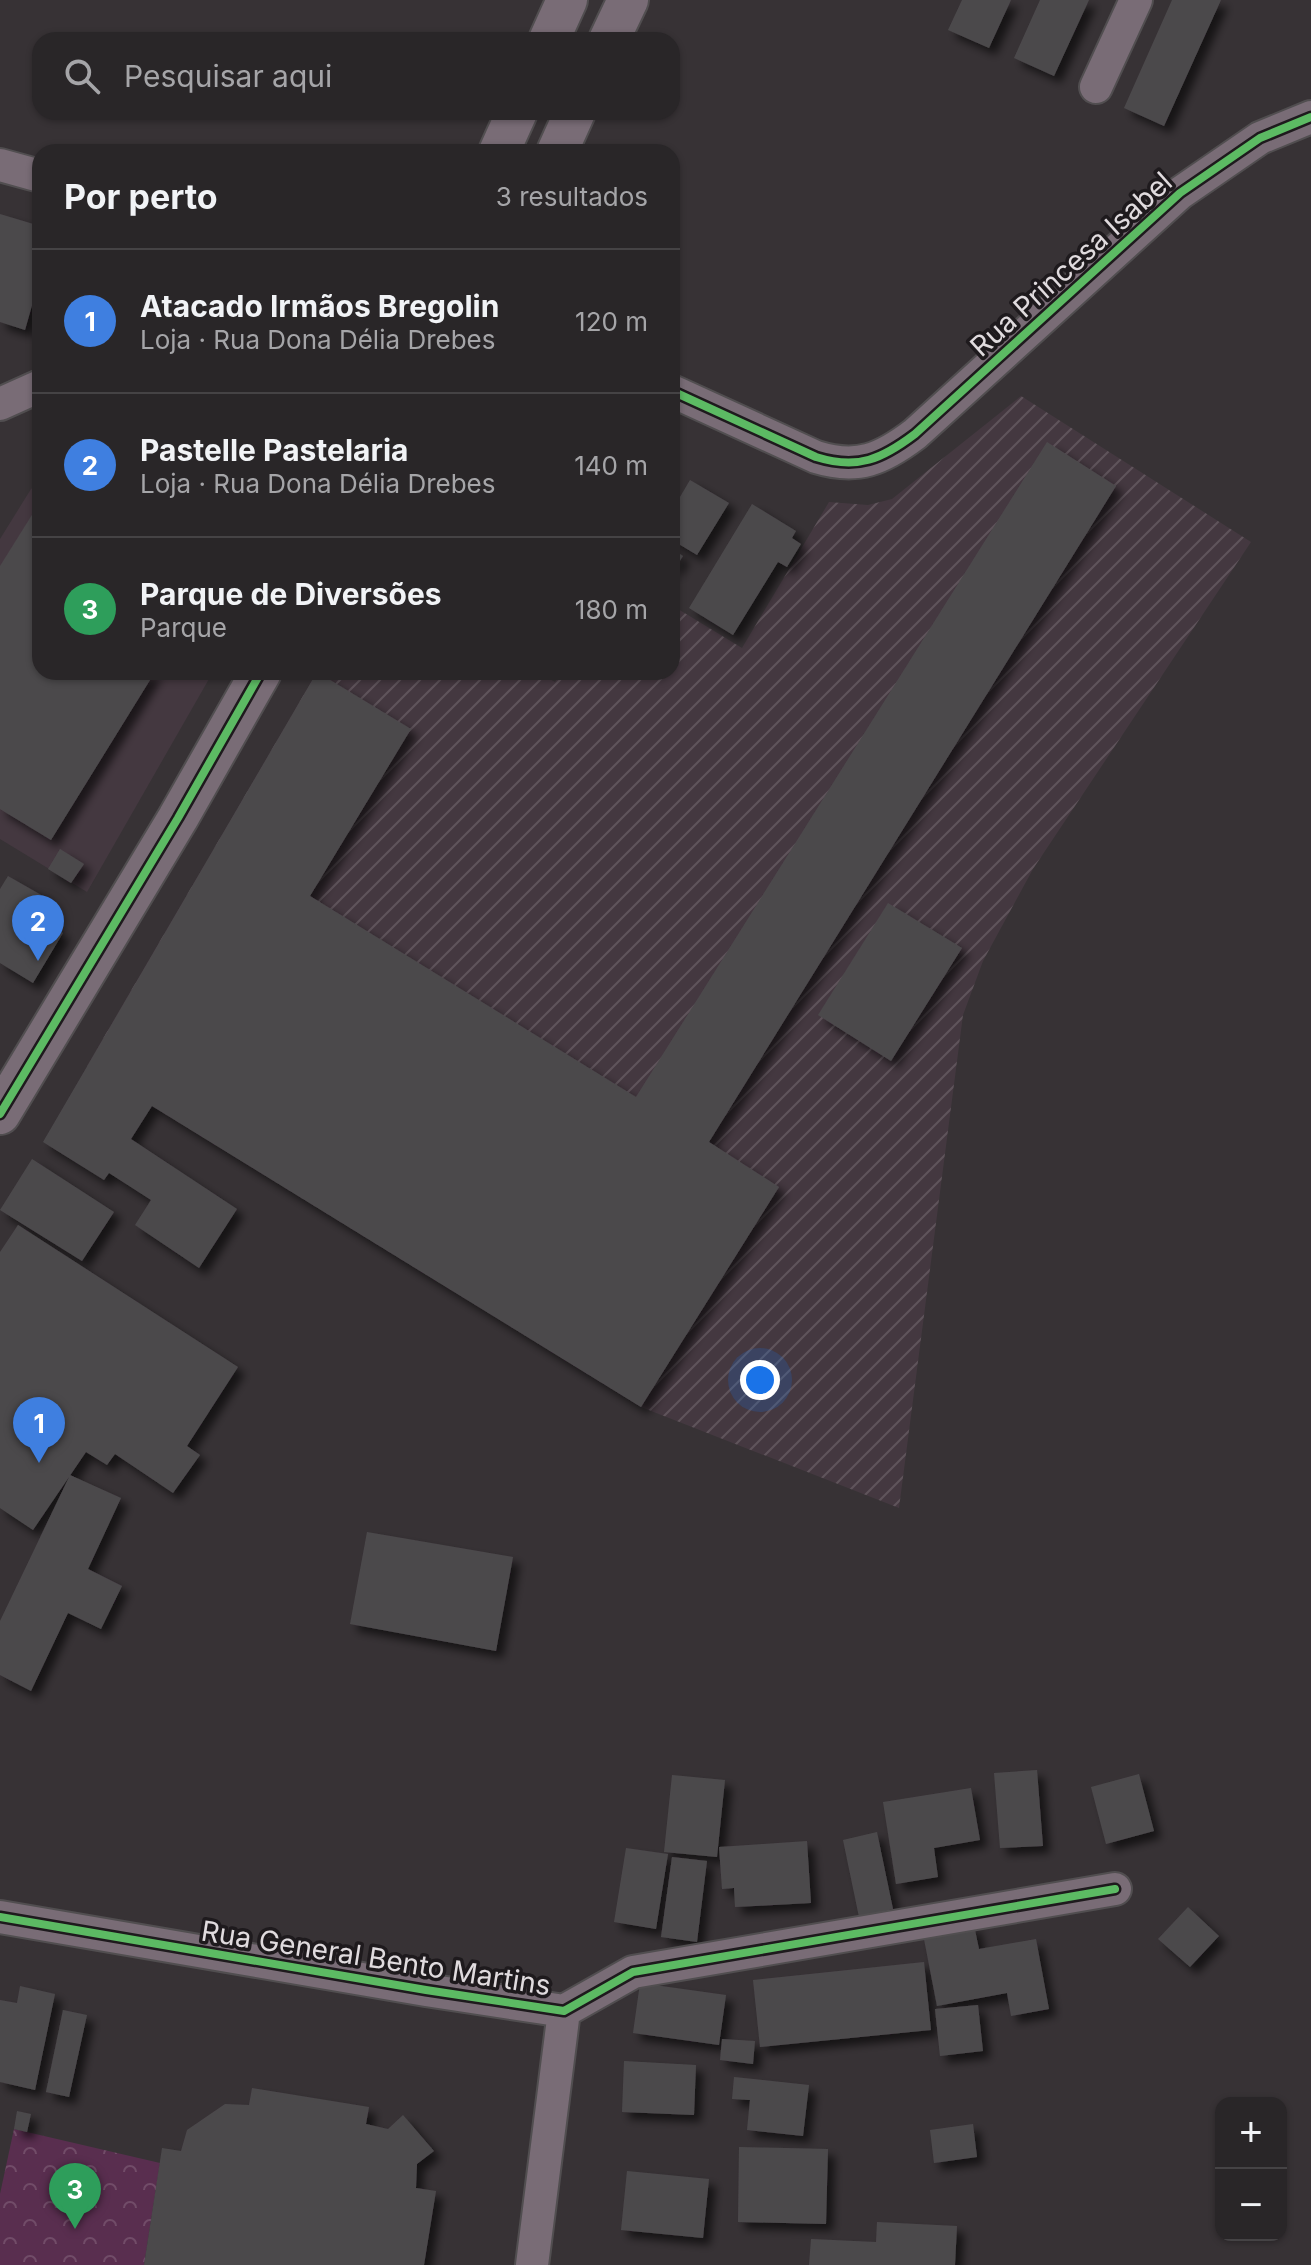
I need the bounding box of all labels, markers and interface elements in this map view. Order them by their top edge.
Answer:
search box [32,32,680,120]
icon: search [60,54,104,98]
text: Pesquisar aqui [124,58,332,94]
street label: Rua Princesa Isabel [963,165,1179,363]
text: Por perto [64,176,218,217]
text: 3 resultados [496,181,648,212]
text: Atacado Irmãos Bregolin [140,288,499,324]
text: 1 [84,306,96,337]
text: 120 m [575,306,648,337]
text: Loja · Rua Dona Délia Drebes [140,324,495,355]
text: Pastelle Pastelaria [140,432,408,468]
text: 2 [82,450,98,481]
text: 140 m [574,450,648,481]
text: Loja · Rua Dona Délia Drebes [140,468,495,499]
text: Parque de Diversões [140,576,442,612]
text: 3 [82,594,98,625]
text: 180 m [575,594,648,625]
text: Parque [140,612,227,643]
pin: 2 [12,895,64,961]
your location [740,1360,780,1400]
pin: 1 [13,1397,65,1463]
street label: Rua General Bento Martins [199,1914,553,2002]
map controls [1215,2097,1287,2241]
button: + [1215,2097,1287,2169]
pin: 3 [49,2163,101,2229]
button: − [1215,2169,1287,2241]

